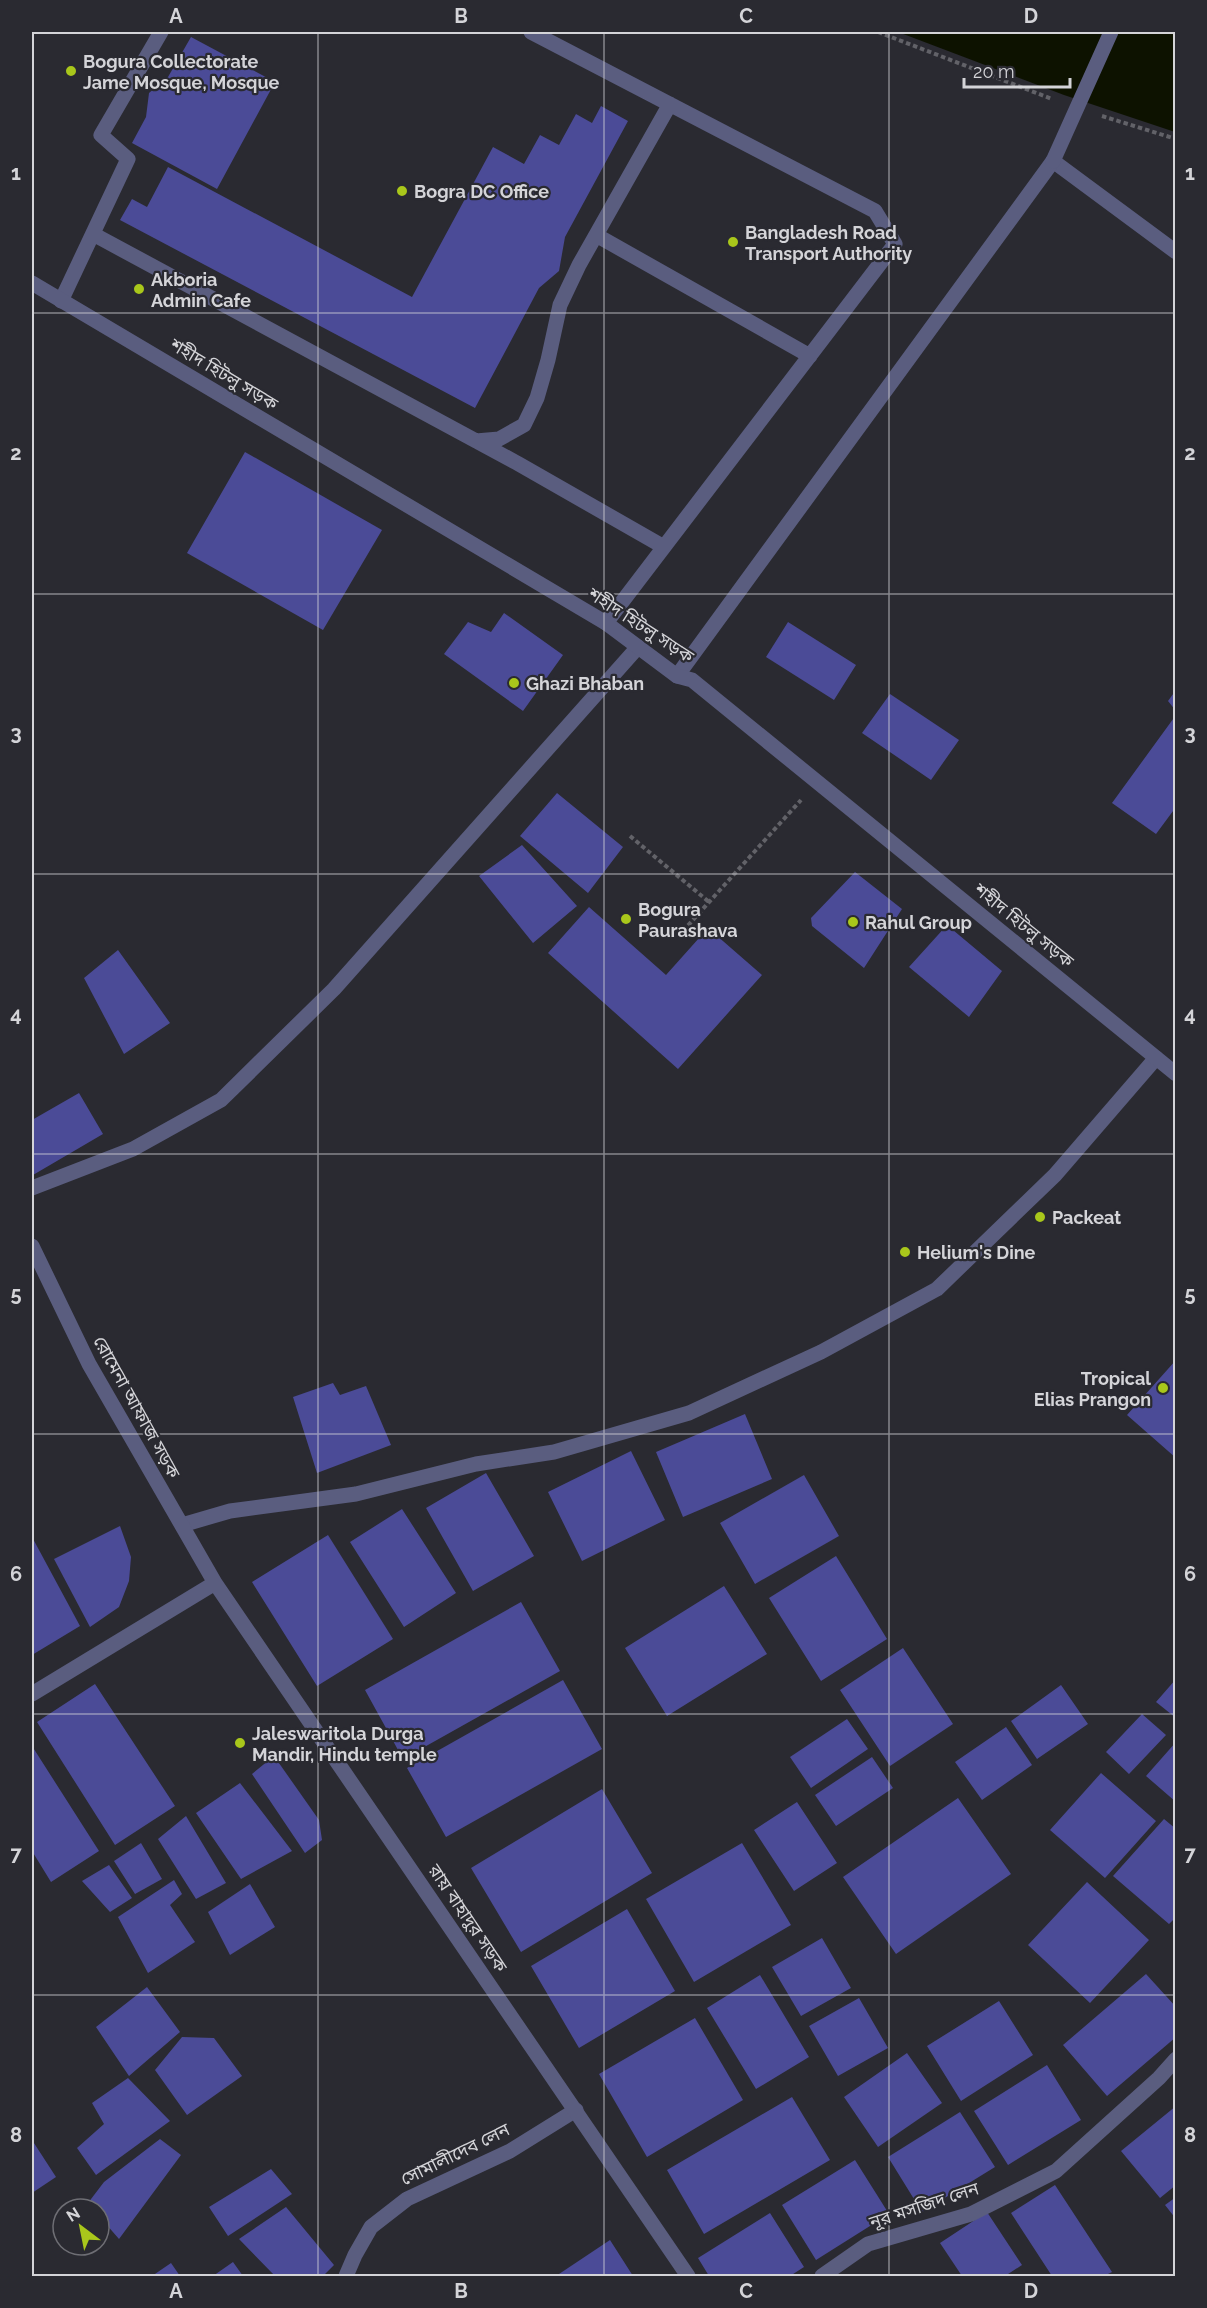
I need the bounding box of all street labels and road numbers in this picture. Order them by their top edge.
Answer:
street label: শহীদ হিটলু সড়ক [165,333,282,415]
street label: শহীদ হিটলু সড়ক [583,582,698,668]
street label: শহীদ হিটলু সড়ক [969,878,1078,973]
street label: রোমেনা আফাজ সড়ক [89,1332,185,1482]
street label: রায় বাহাদুর সড়ক [424,1859,512,1976]
street label: সোমালীদেব লেন [397,2118,514,2189]
street label: নূর মসজিদ লেন [866,2177,983,2234]

